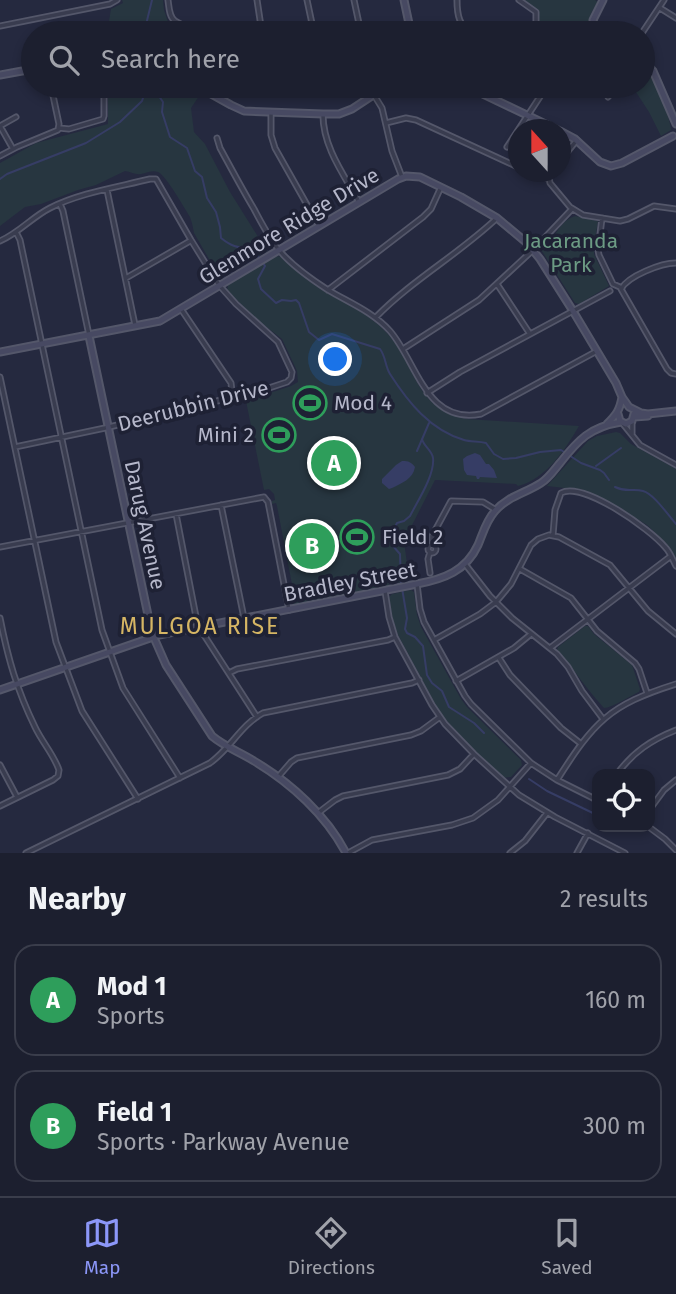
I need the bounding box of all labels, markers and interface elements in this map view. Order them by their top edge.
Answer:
search box [21,21,655,98]
icon: search [45,41,83,79]
text: Search here [101,44,240,75]
north arrow [508,119,571,182]
street label: Glenmore Ridge Drive [194,162,384,290]
park label: Jacaranda Park [524,228,618,278]
your location [318,342,352,376]
street label: Deerubbin Drive [115,375,271,437]
sports icon: Mod 4 [291,384,329,422]
place label: Mod 4 [334,390,392,416]
sports icon: Mini 2 [260,416,298,454]
place label: Mini 2 [198,422,254,448]
pin: A [311,437,357,489]
street label: Darug Avenue [119,458,171,592]
sports icon: Field 2 [338,518,376,556]
pin: B [289,520,335,572]
place label: Field 2 [382,524,444,550]
street label: Bradley Street [282,556,419,608]
district label: MULGOA RISE [120,612,280,640]
map controls [592,769,655,832]
button: locate [592,769,655,832]
text: Nearby [28,881,126,917]
text: 2 results [560,885,648,913]
text: Mod 1 [97,971,166,1002]
text: A [46,986,60,1014]
text: 160 m [585,986,646,1014]
text: Sports [97,1002,165,1030]
text: Field 1 [97,1097,172,1128]
text: B [46,1112,60,1140]
text: 300 m [583,1112,646,1140]
text: Sports · Parkway Avenue [97,1128,350,1156]
tab: Map [83,1214,121,1279]
tab: Directions [288,1214,375,1279]
tab: Saved [541,1214,593,1279]

